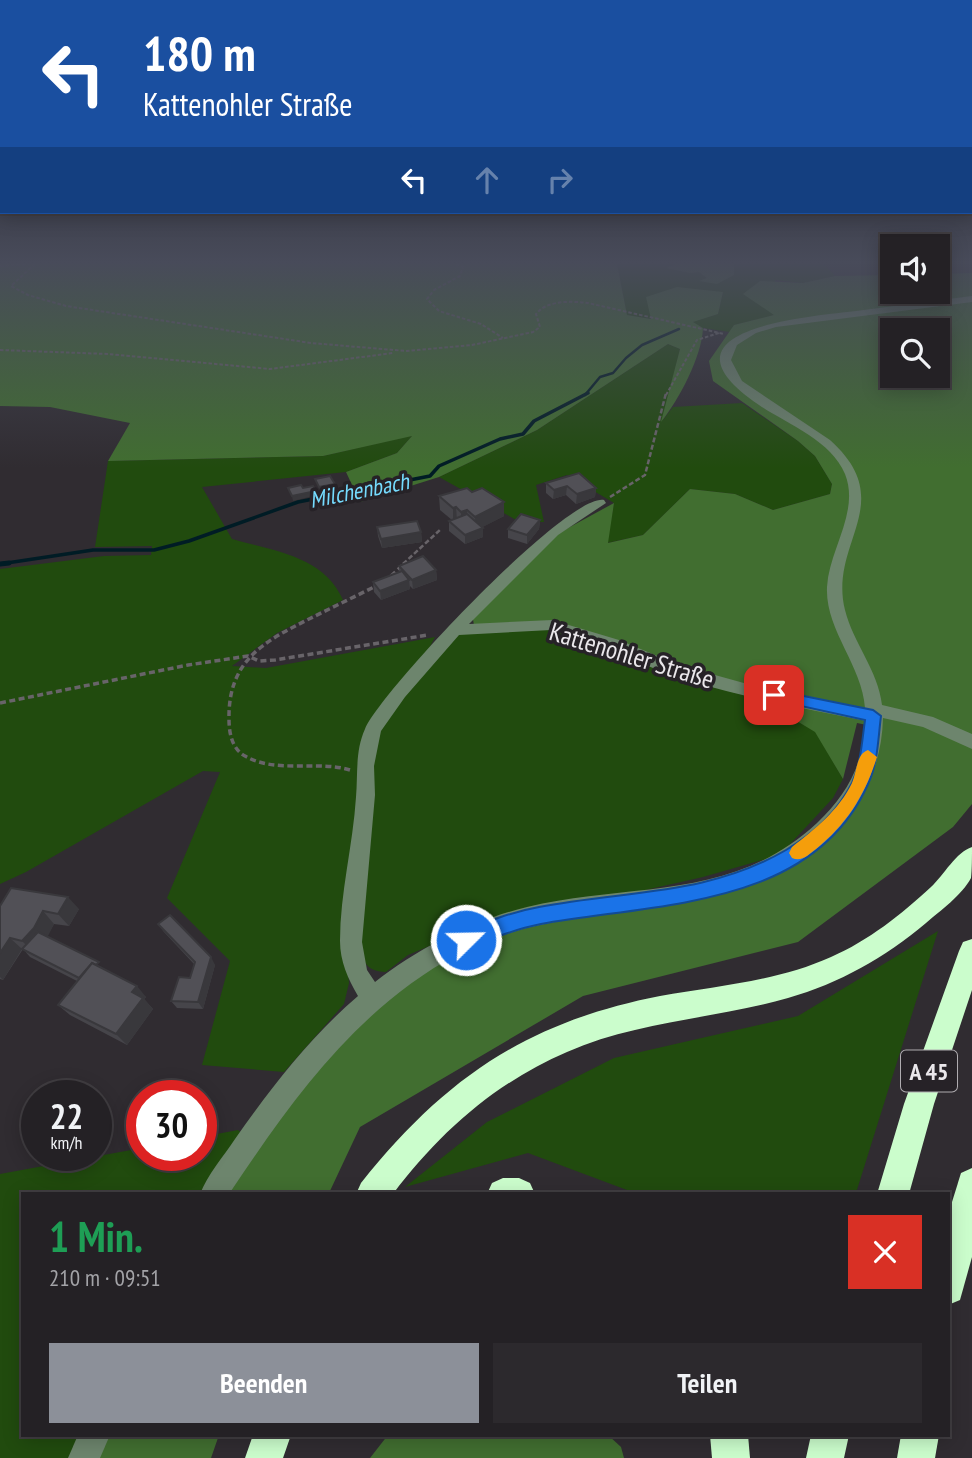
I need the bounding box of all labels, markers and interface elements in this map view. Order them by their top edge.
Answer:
text: 180 m [143,21,256,85]
icon: left [28,28,119,119]
text: Kattenohler Straße [143,83,353,125]
icon: left [395,161,433,199]
icon: ahead [468,161,506,199]
icon: right [541,161,579,199]
map controls [880,234,950,388]
button: sound [880,234,950,304]
button: search [880,318,950,388]
water label: Milchenbach [307,466,413,514]
street label: Kattenohler Straße [546,614,718,696]
pin [744,665,804,725]
icon: arrive [755,676,793,714]
position arrow [429,903,503,977]
road number: A 45 [901,1050,957,1092]
speed limit sign: 30 [126,1080,217,1171]
text: 22 [50,1093,83,1139]
text: km/h [51,1131,82,1154]
text: 1 Min. [49,1209,143,1264]
button: close [848,1215,922,1289]
text: 210 m · 09:51 [49,1263,161,1292]
button: Beenden [49,1343,479,1423]
button: Teilen [493,1343,922,1423]

